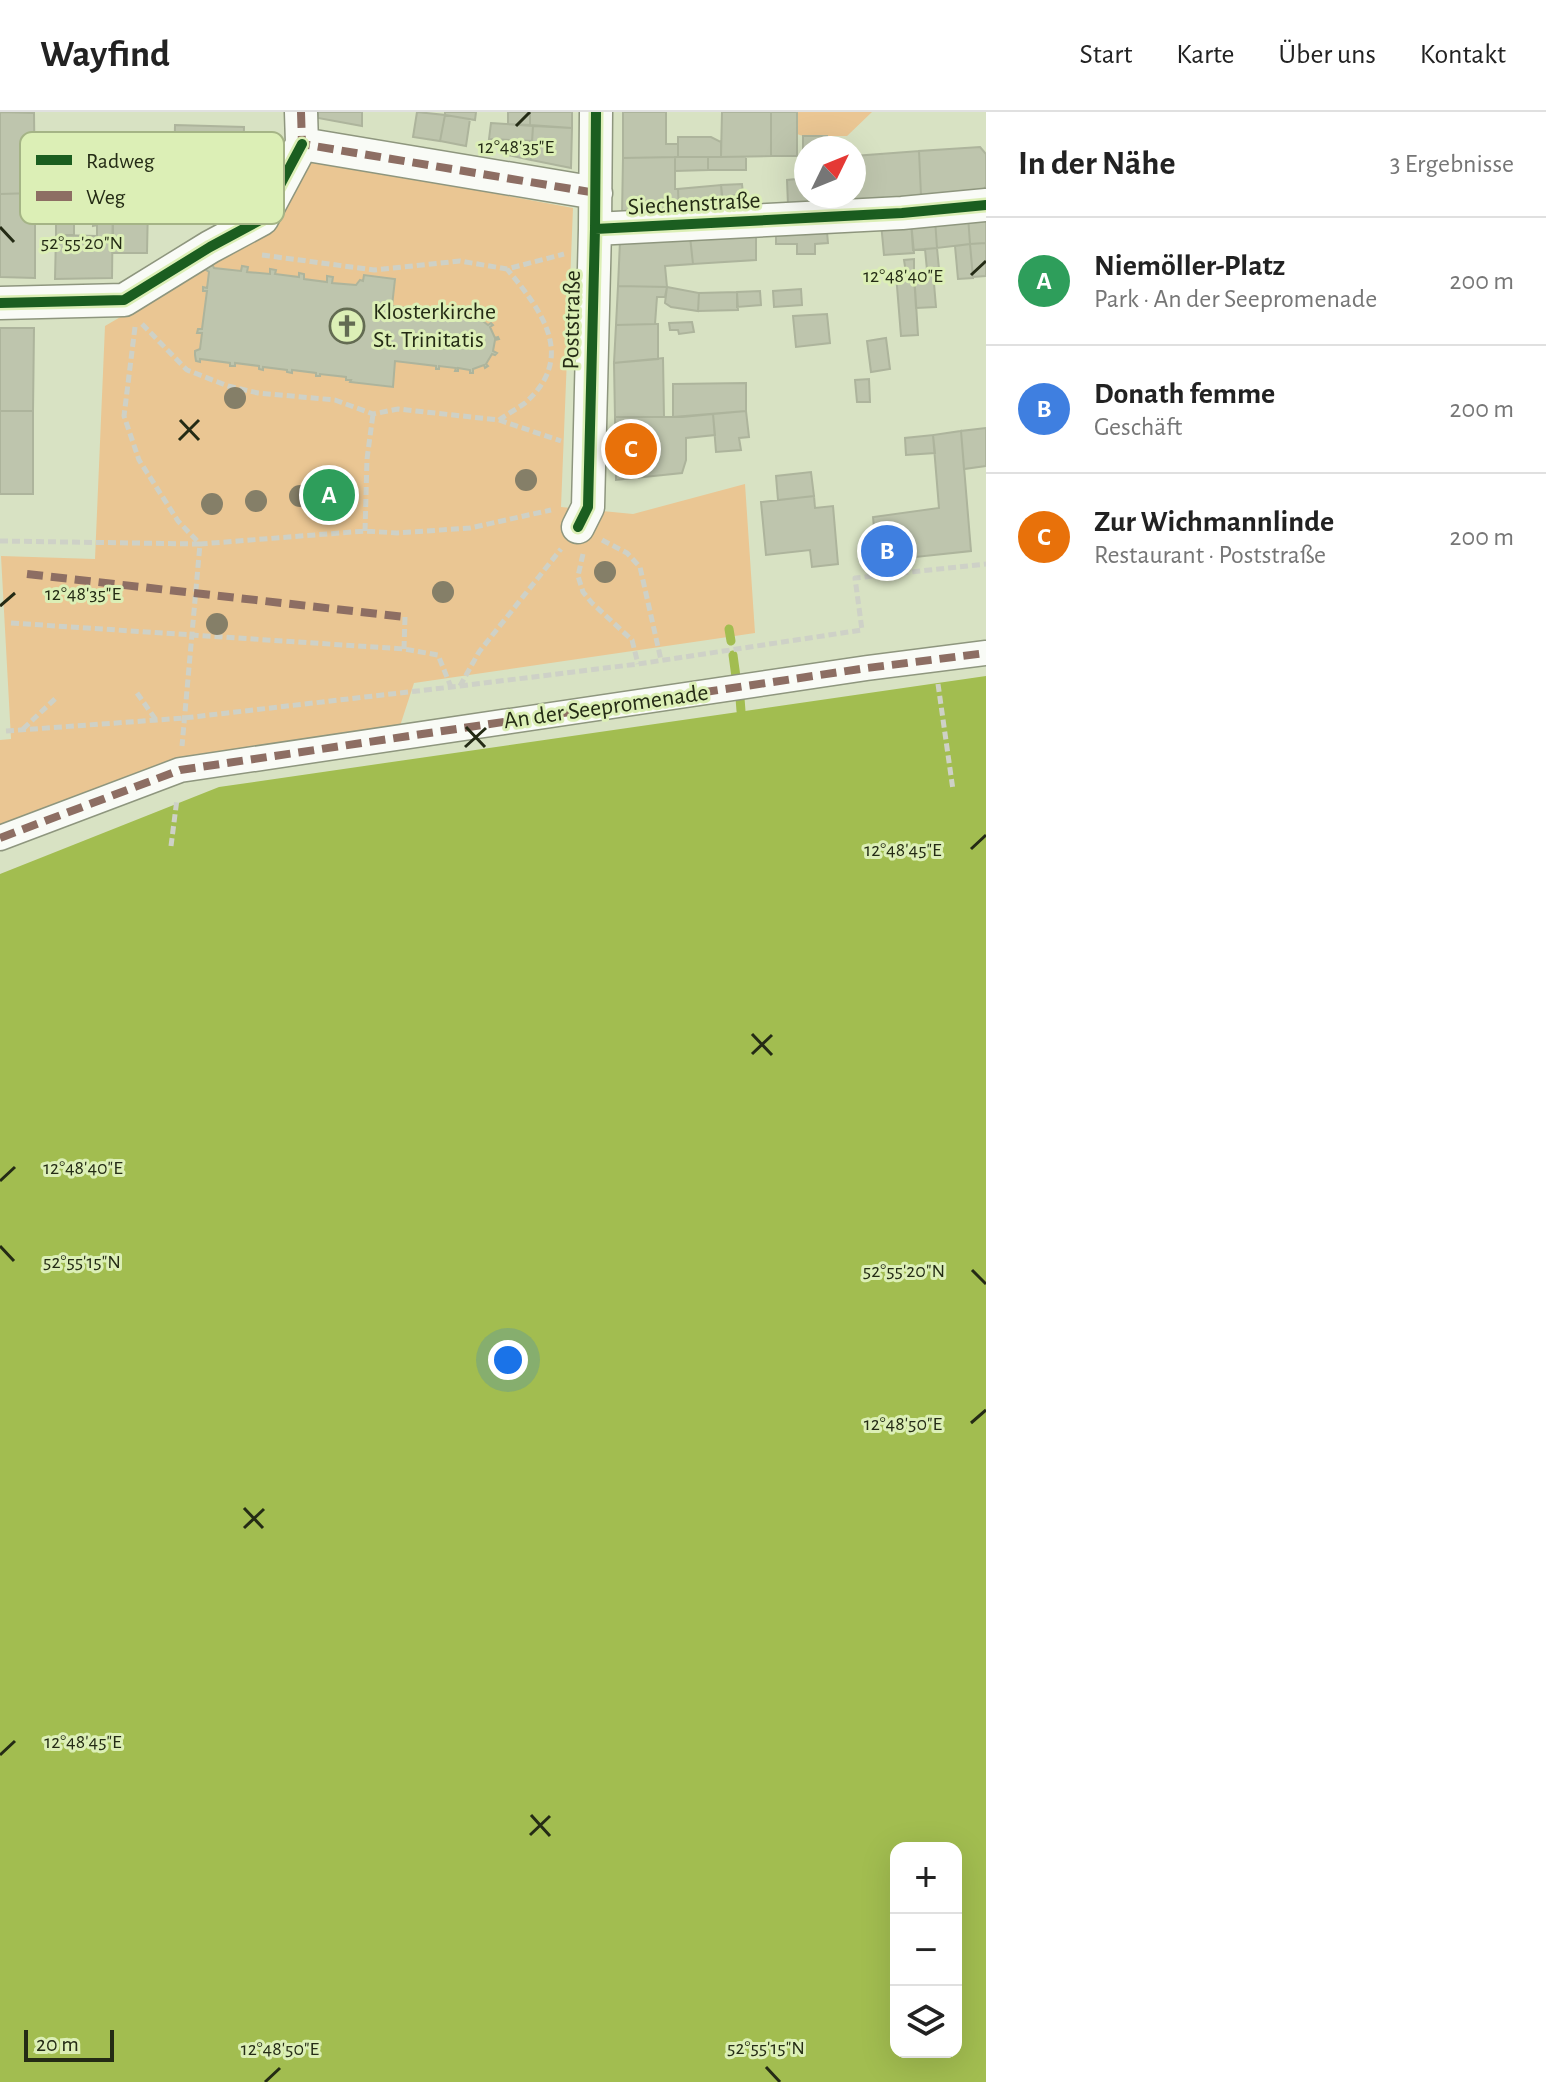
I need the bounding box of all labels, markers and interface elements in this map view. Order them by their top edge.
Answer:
text: Wayfind [40,36,170,74]
text: Start [1080,41,1132,69]
text: Karte [1176,41,1235,69]
text: Über uns [1279,41,1376,69]
text: Kontakt [1420,41,1506,69]
legend [20,132,284,224]
north arrow [794,136,866,208]
text: 12°48'35"E [478,137,554,157]
text: In der Nähe [1018,147,1175,181]
text: Radweg [86,150,155,172]
text: 3 Ergebnisse [1390,151,1514,177]
text: Weg [86,186,126,208]
street label: Siechenstraße [627,189,761,219]
text: 52°55'20"N [41,233,123,253]
text: Niemöller-Platz [1094,251,1285,281]
text: 12°48'40"E [863,266,943,286]
text: A [1036,268,1052,294]
text: 200 m [1450,268,1514,294]
street label: Poststraße [559,270,585,370]
text: Park · An der Seepromenade [1094,286,1377,312]
place label: Klosterkirche St. Trinitatis [373,300,496,352]
church icon: Klosterkirche St. Trinitatis [328,307,366,345]
text: Donath femme [1094,379,1275,409]
text: B [1036,396,1052,422]
text: 200 m [1450,396,1514,422]
text: Geschäft [1094,414,1182,440]
pin: C [605,419,657,479]
pin: A [303,465,355,525]
text: Zur Wichmannlinde [1094,507,1334,537]
pin: B [861,521,913,581]
text: C [1037,524,1051,550]
text: 200 m [1450,524,1514,550]
text: Restaurant · Poststraße [1094,542,1326,568]
text: 12°48'35"E [45,584,121,604]
street label: An der Seepromenade [502,681,710,733]
text: 12°48'45"E [864,840,942,860]
text: 12°48'40"E [43,1158,123,1178]
text: 52°55'15"N [43,1252,121,1272]
text: 52°55'20"N [863,1261,945,1281]
your location [488,1340,528,1380]
text: 12°48'50"E [864,1414,943,1434]
text: 12°48'45"E [44,1732,122,1752]
map controls [890,1842,962,2058]
button: + [890,1842,962,1914]
button: − [890,1914,962,1986]
button: layers [890,1986,962,2058]
scale bar [24,2026,114,2062]
text: 20 m [36,2033,79,2055]
text: 52°55'15"N [727,2038,805,2058]
text: 12°48'50"E [241,2039,320,2059]

